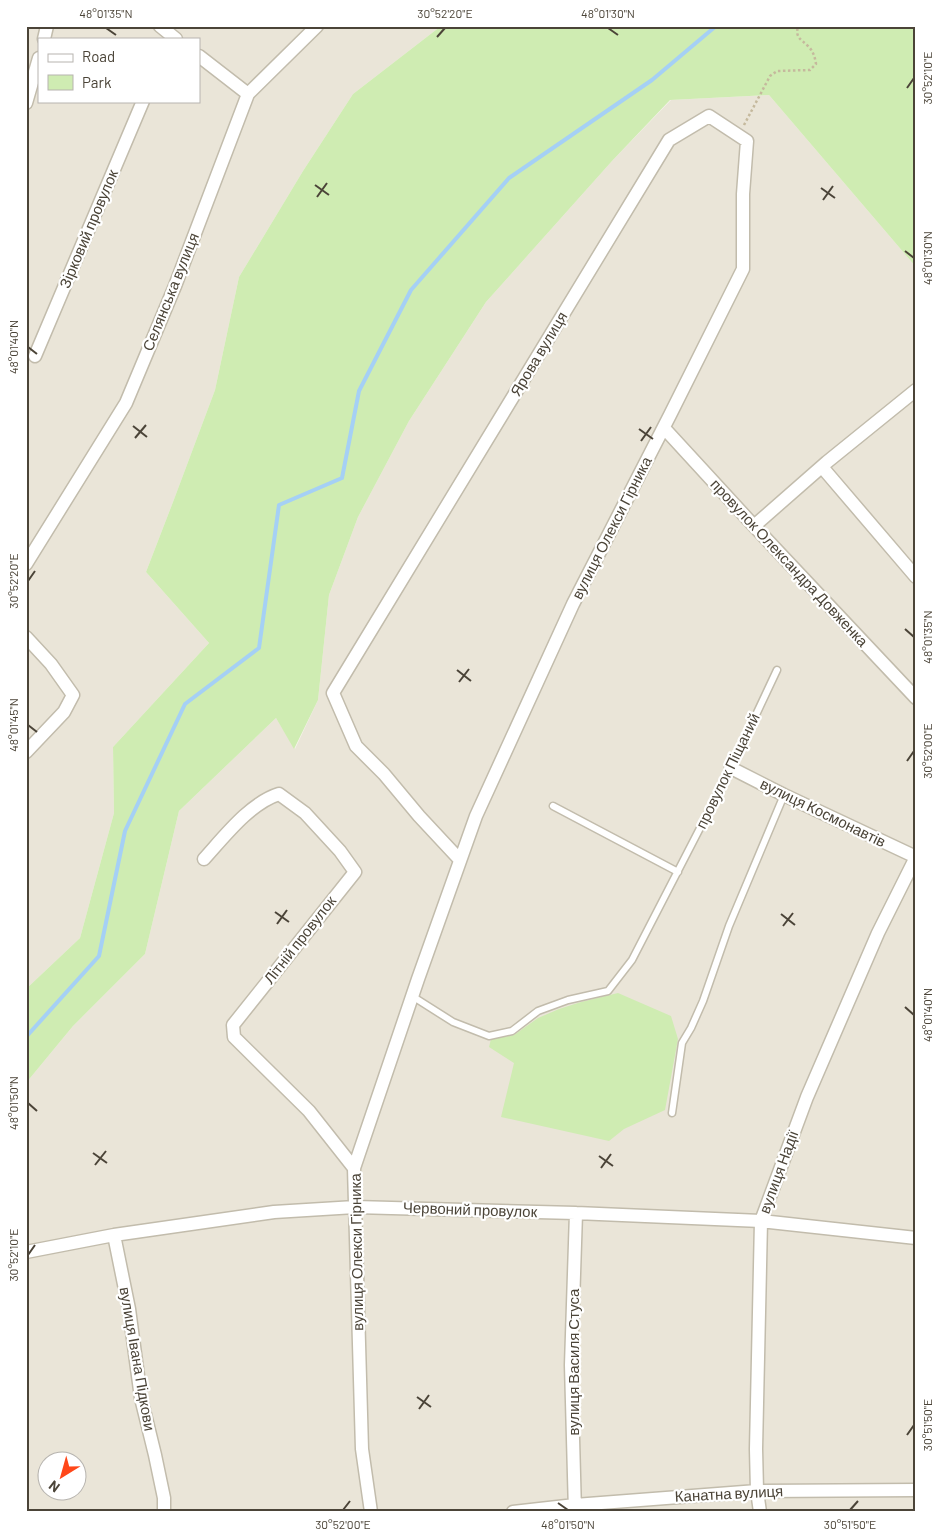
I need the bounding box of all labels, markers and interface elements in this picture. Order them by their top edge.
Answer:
text: 48°01'35"N [79,6,133,20]
text: 30°52'20"E [417,6,473,20]
text: 48°01'30"N [581,6,635,20]
legend [38,38,200,102]
text: Road [82,47,115,65]
text: 30°52'10"E [920,51,934,105]
text: Park [82,73,112,91]
street label: Зірковий провулок [55,166,121,291]
street label: Селянська вулиця [138,230,202,353]
text: 48°01'30"N [920,231,934,285]
street label: Ярова вулиця [506,308,570,399]
text: 48°01'40"N [6,320,20,374]
street label: вулиця Олекси Гірника [567,453,655,602]
street label: провулок Олександра Довженка [707,475,873,650]
text: 30°52'20"E [6,553,20,609]
text: 48°01'35"N [920,610,934,664]
text: 48°01'45"N [6,698,20,752]
street label: провулок Піщаний [691,710,763,831]
text: 30°52'00"E [920,723,934,779]
street label: вулиця Космонавтів [758,774,889,850]
street label: Літній провулок [259,892,339,987]
text: 48°01'40"N [920,988,934,1042]
text: 48°01'50"N [6,1076,20,1130]
street label: вулиця Надії [755,1127,802,1216]
street label: вулиця Олекси Гірника [346,1172,366,1331]
street label: Червоний провулок [403,1198,538,1220]
text: 30°52'10"E [6,1228,20,1282]
street label: вулиця Івана Підкови [116,1285,160,1432]
street label: вулиця Василя Стуса [564,1288,582,1435]
text: 30°51'50"E [920,1399,934,1451]
north arrow [38,1450,88,1500]
text: N [45,1477,63,1496]
street label: Канатна вулиця [674,1481,784,1505]
text: 30°52'00"E [315,1517,371,1531]
text: 48°01'50"N [541,1517,595,1531]
text: 30°51'50"E [824,1517,876,1531]

